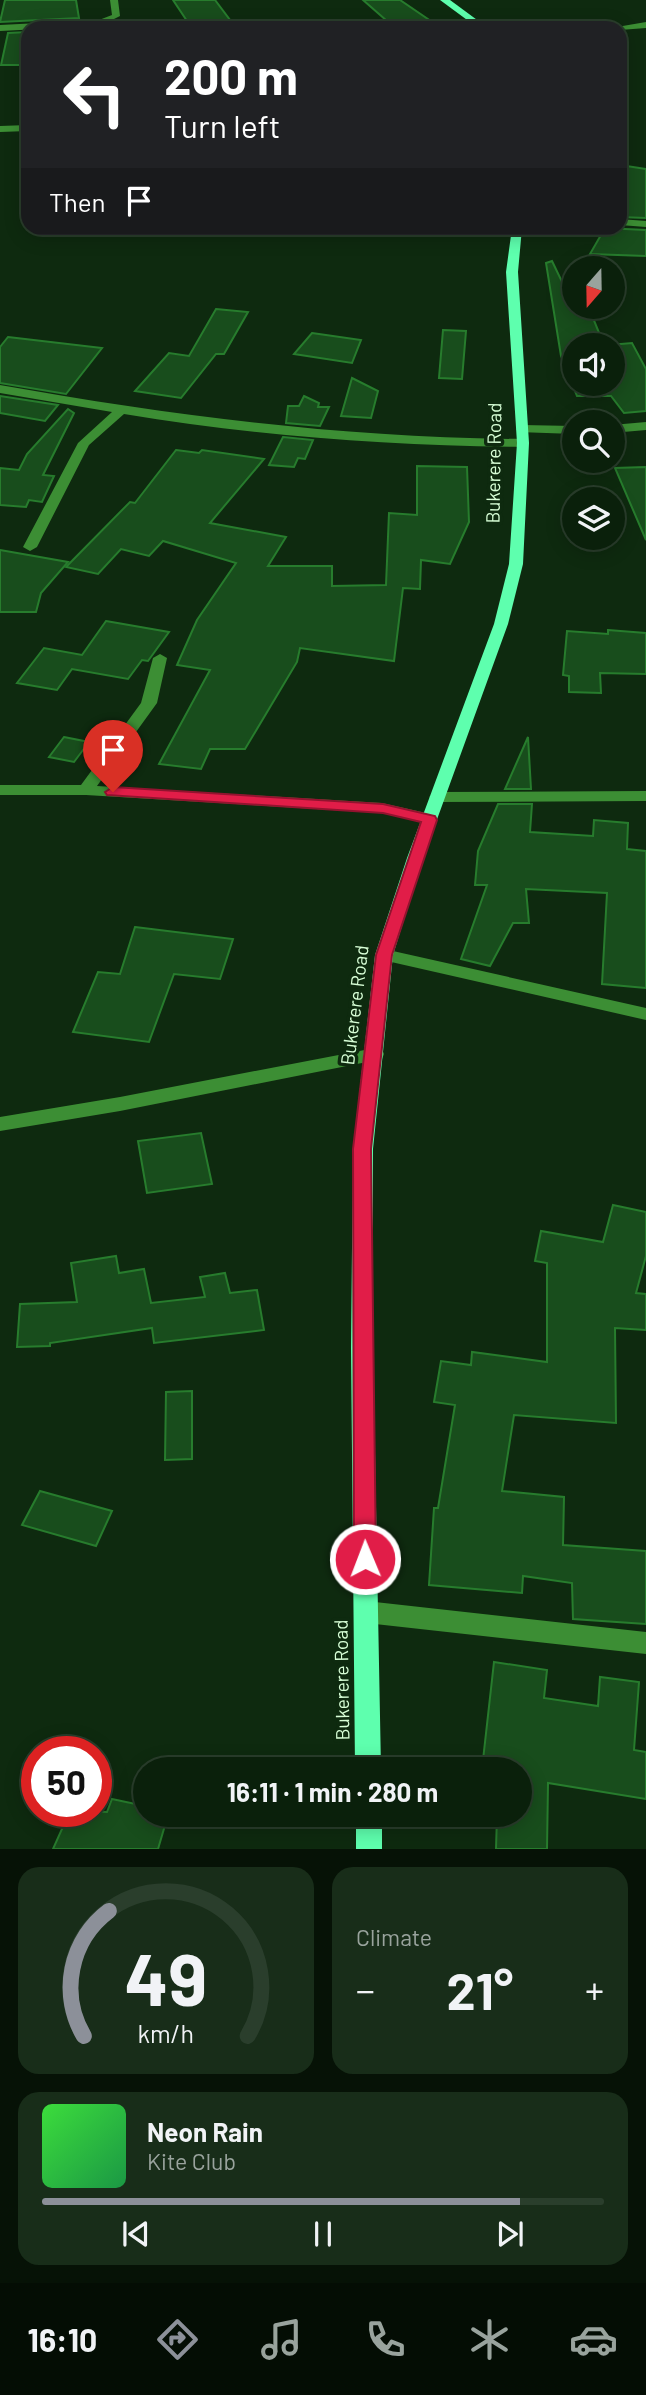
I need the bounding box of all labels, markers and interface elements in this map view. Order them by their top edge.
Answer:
text: 200 m [164,46,298,105]
icon: left [49,49,140,140]
text: Turn left [164,106,281,144]
icon: arrive [120,182,158,220]
text: Then [49,186,106,217]
north arrow [562,256,625,318]
map controls [562,256,625,550]
button: sound [562,333,625,396]
street label: Bukerere Road [480,402,506,524]
button: search [562,410,625,473]
button: layers [562,487,625,550]
pin [83,720,143,792]
icon: arrive [94,731,132,769]
street label: Bukerere Road [335,944,373,1066]
position arrow [328,1522,402,1596]
street label: Bukerere Road [328,1619,354,1741]
speed limit sign: 50 [21,1736,112,1827]
text: 16:11 · 1 min · 280 m [227,1776,438,1807]
text: Climate [356,1923,432,1951]
text: 49 [125,1934,207,2022]
text: 21° [447,1958,513,2020]
text: − [356,1966,375,2012]
text: + [585,1966,604,2012]
text: km/h [138,2018,194,2048]
text: Neon Rain [147,2116,263,2147]
text: Kite Club [147,2147,236,2175]
icon: previous [117,2215,155,2253]
icon: pause [304,2215,342,2253]
icon: next [491,2215,529,2253]
icon: directions [153,2315,202,2364]
icon: music [257,2315,306,2364]
icon: phone [361,2315,410,2364]
icon: climate [465,2315,514,2364]
icon: car [569,2315,618,2364]
text: 16:10 [28,2320,97,2358]

